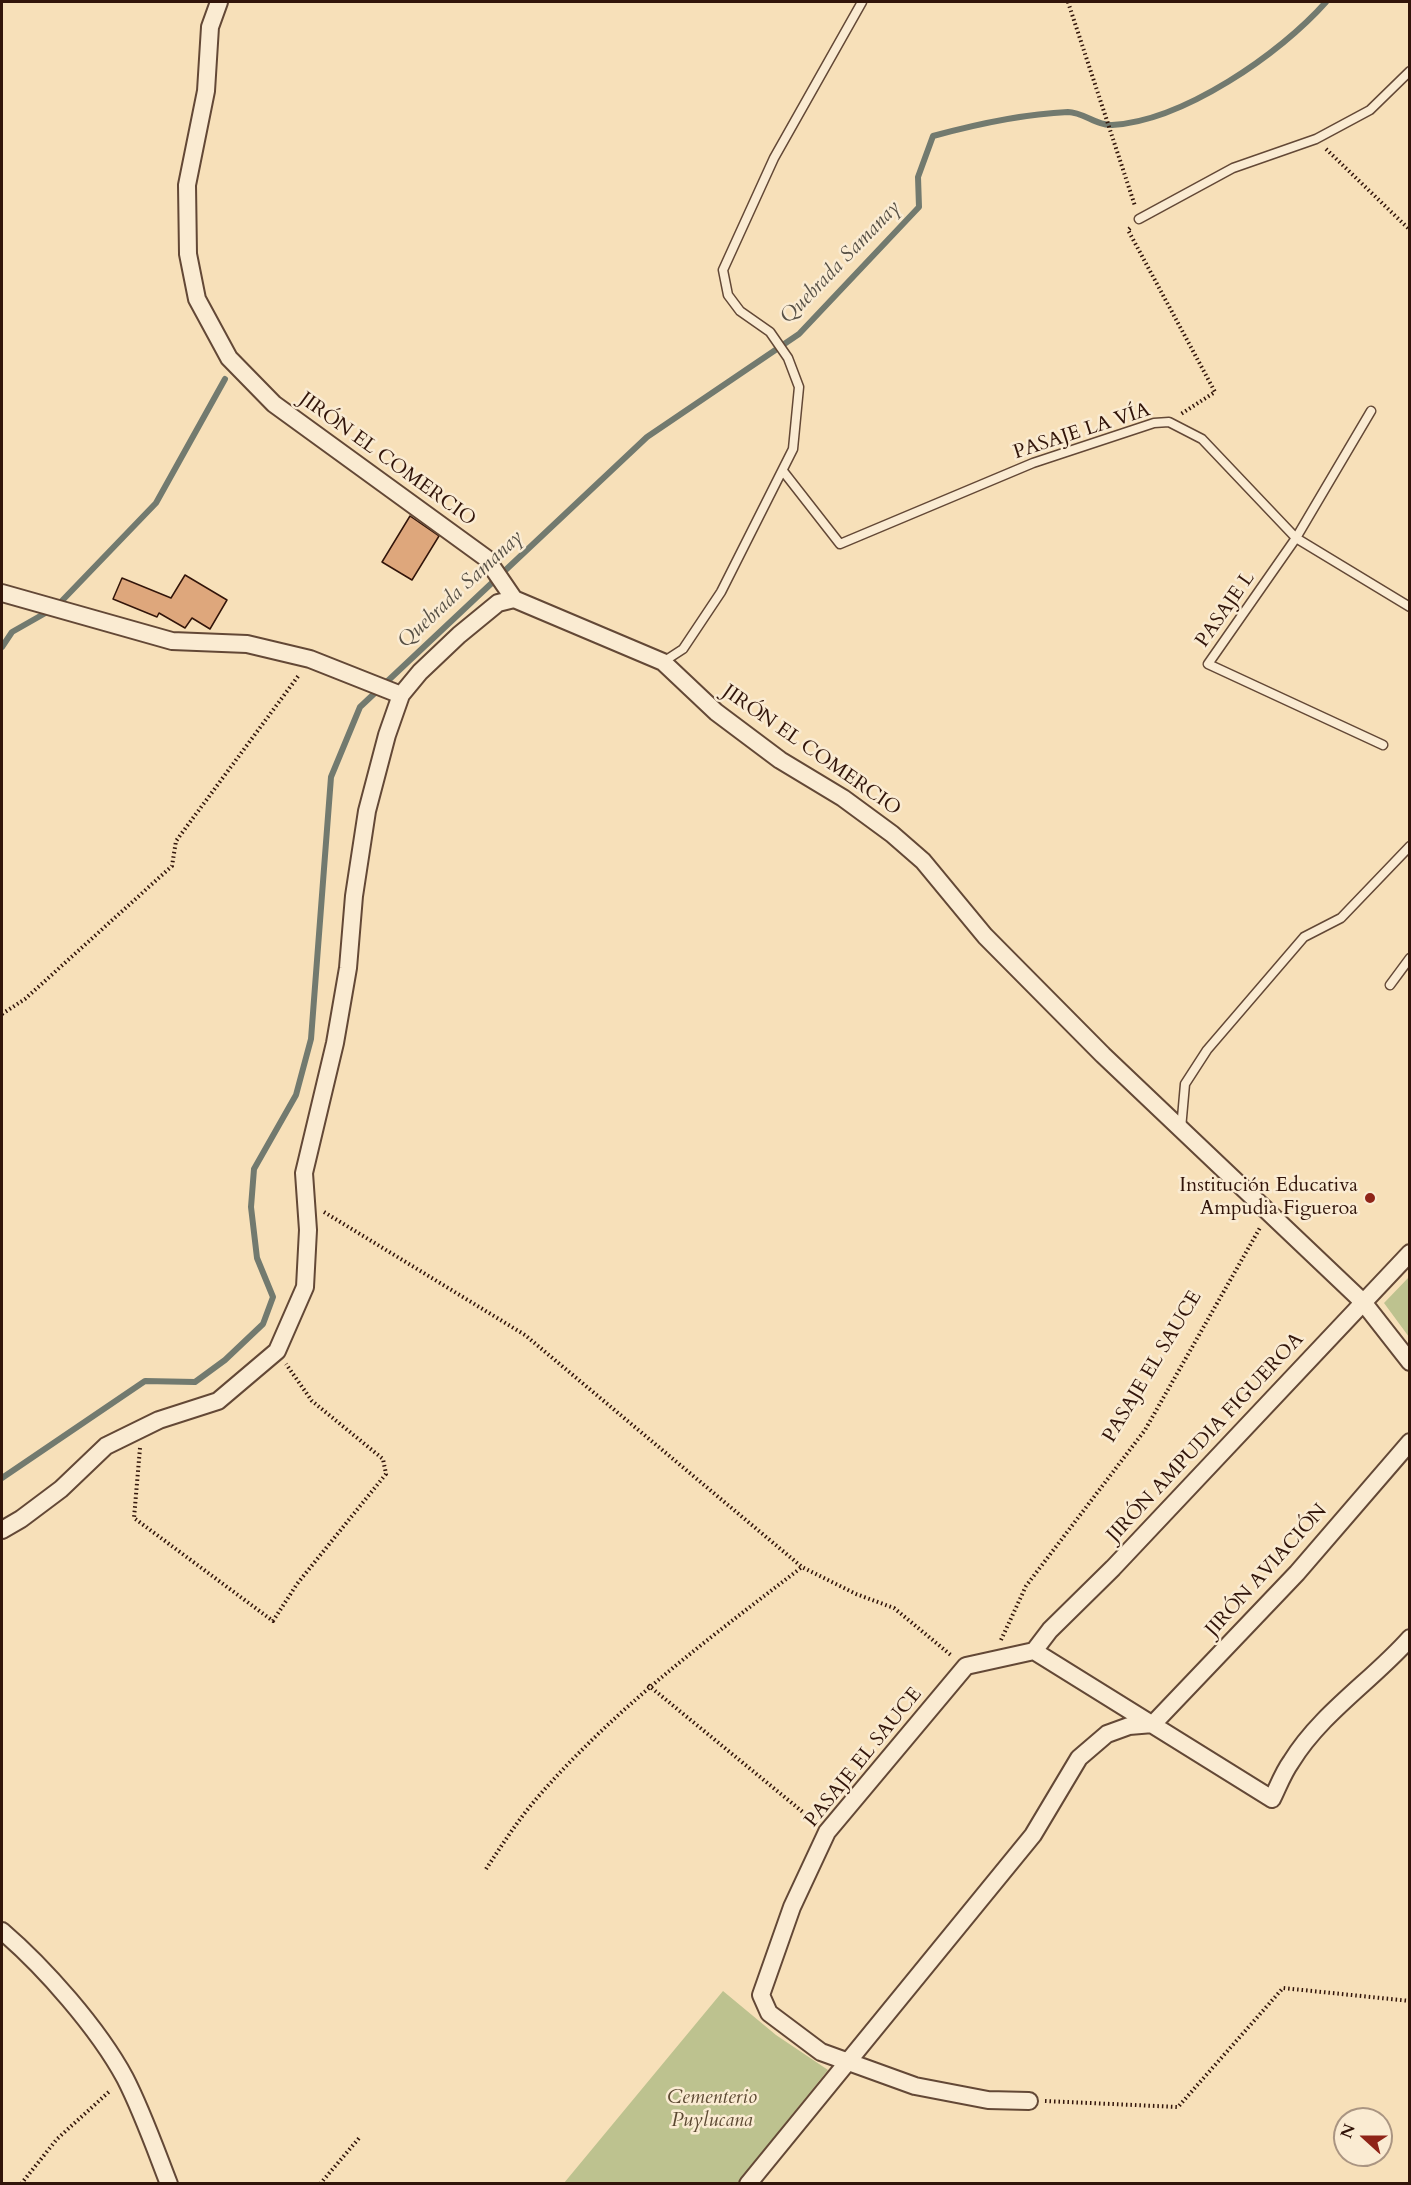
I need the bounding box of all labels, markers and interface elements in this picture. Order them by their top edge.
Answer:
water label: Quebrada Samanay [776,196,906,330]
street label: JIRÓN EL COMERCIO [294,388,480,532]
street label: PASAJE LA VÍA [1011,399,1153,465]
water label: Quebrada Samanay [393,526,529,654]
street label: PASAJE L [1191,568,1261,652]
street label: JIRÓN EL COMERCIO [717,680,905,822]
place label: Institución Educativa Ampudia Figueroa [1179,1174,1358,1221]
marker: Institución Educativa Ampudia Figueroa [1363,1191,1377,1205]
street label: PASAJE EL SAUCE [1098,1287,1208,1447]
street label: JIRÓN AMPUDIA FIGUEROA [1103,1328,1309,1548]
street label: JIRÓN AVIACIÓN [1201,1500,1333,1642]
street label: PASAJE EL SAUCE [800,1683,928,1833]
park label: Cementerio Puylucana [667,2086,757,2133]
north arrow [1333,2107,1393,2167]
text: N [1335,2121,1361,2142]

